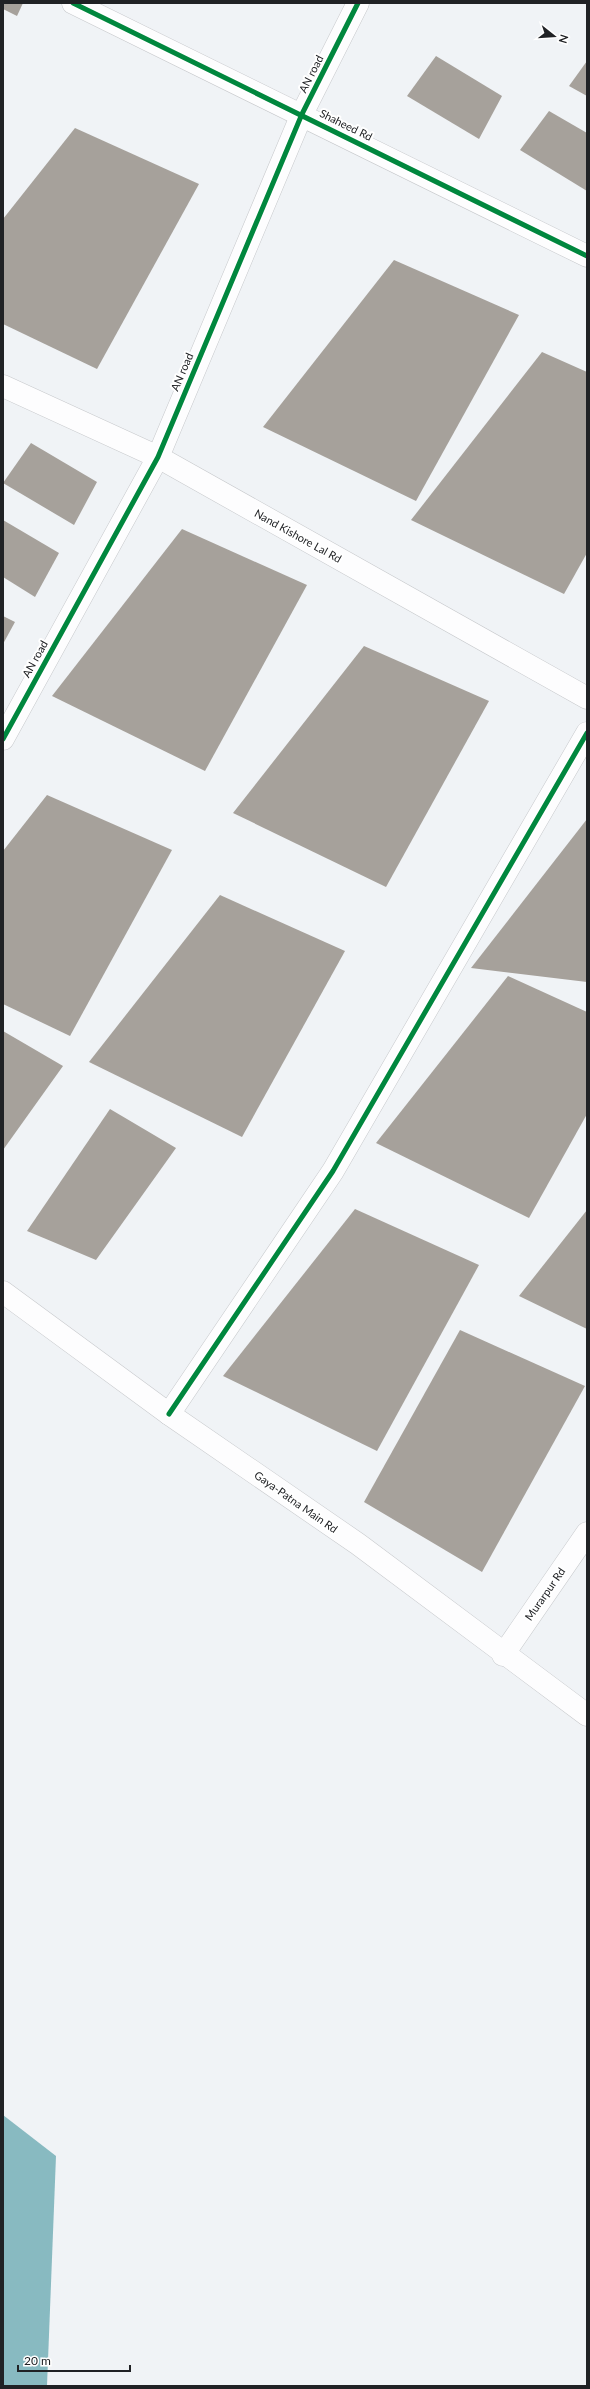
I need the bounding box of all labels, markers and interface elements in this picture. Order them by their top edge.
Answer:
north arrow [534,16,574,56]
text: N [557,33,571,45]
street label: AN road [296,53,325,95]
street label: Shaheed Rd [318,106,375,143]
street label: AN road [168,351,195,393]
street label: Nand Kishore Lal Rd [252,506,344,565]
street label: AN road [19,638,50,680]
street label: Gaya-Patna Main Rd [252,1468,340,1535]
street label: Murarpur Rd [522,1565,567,1623]
scale bar [18,2347,130,2373]
text: 20 m [24,2353,51,2368]

